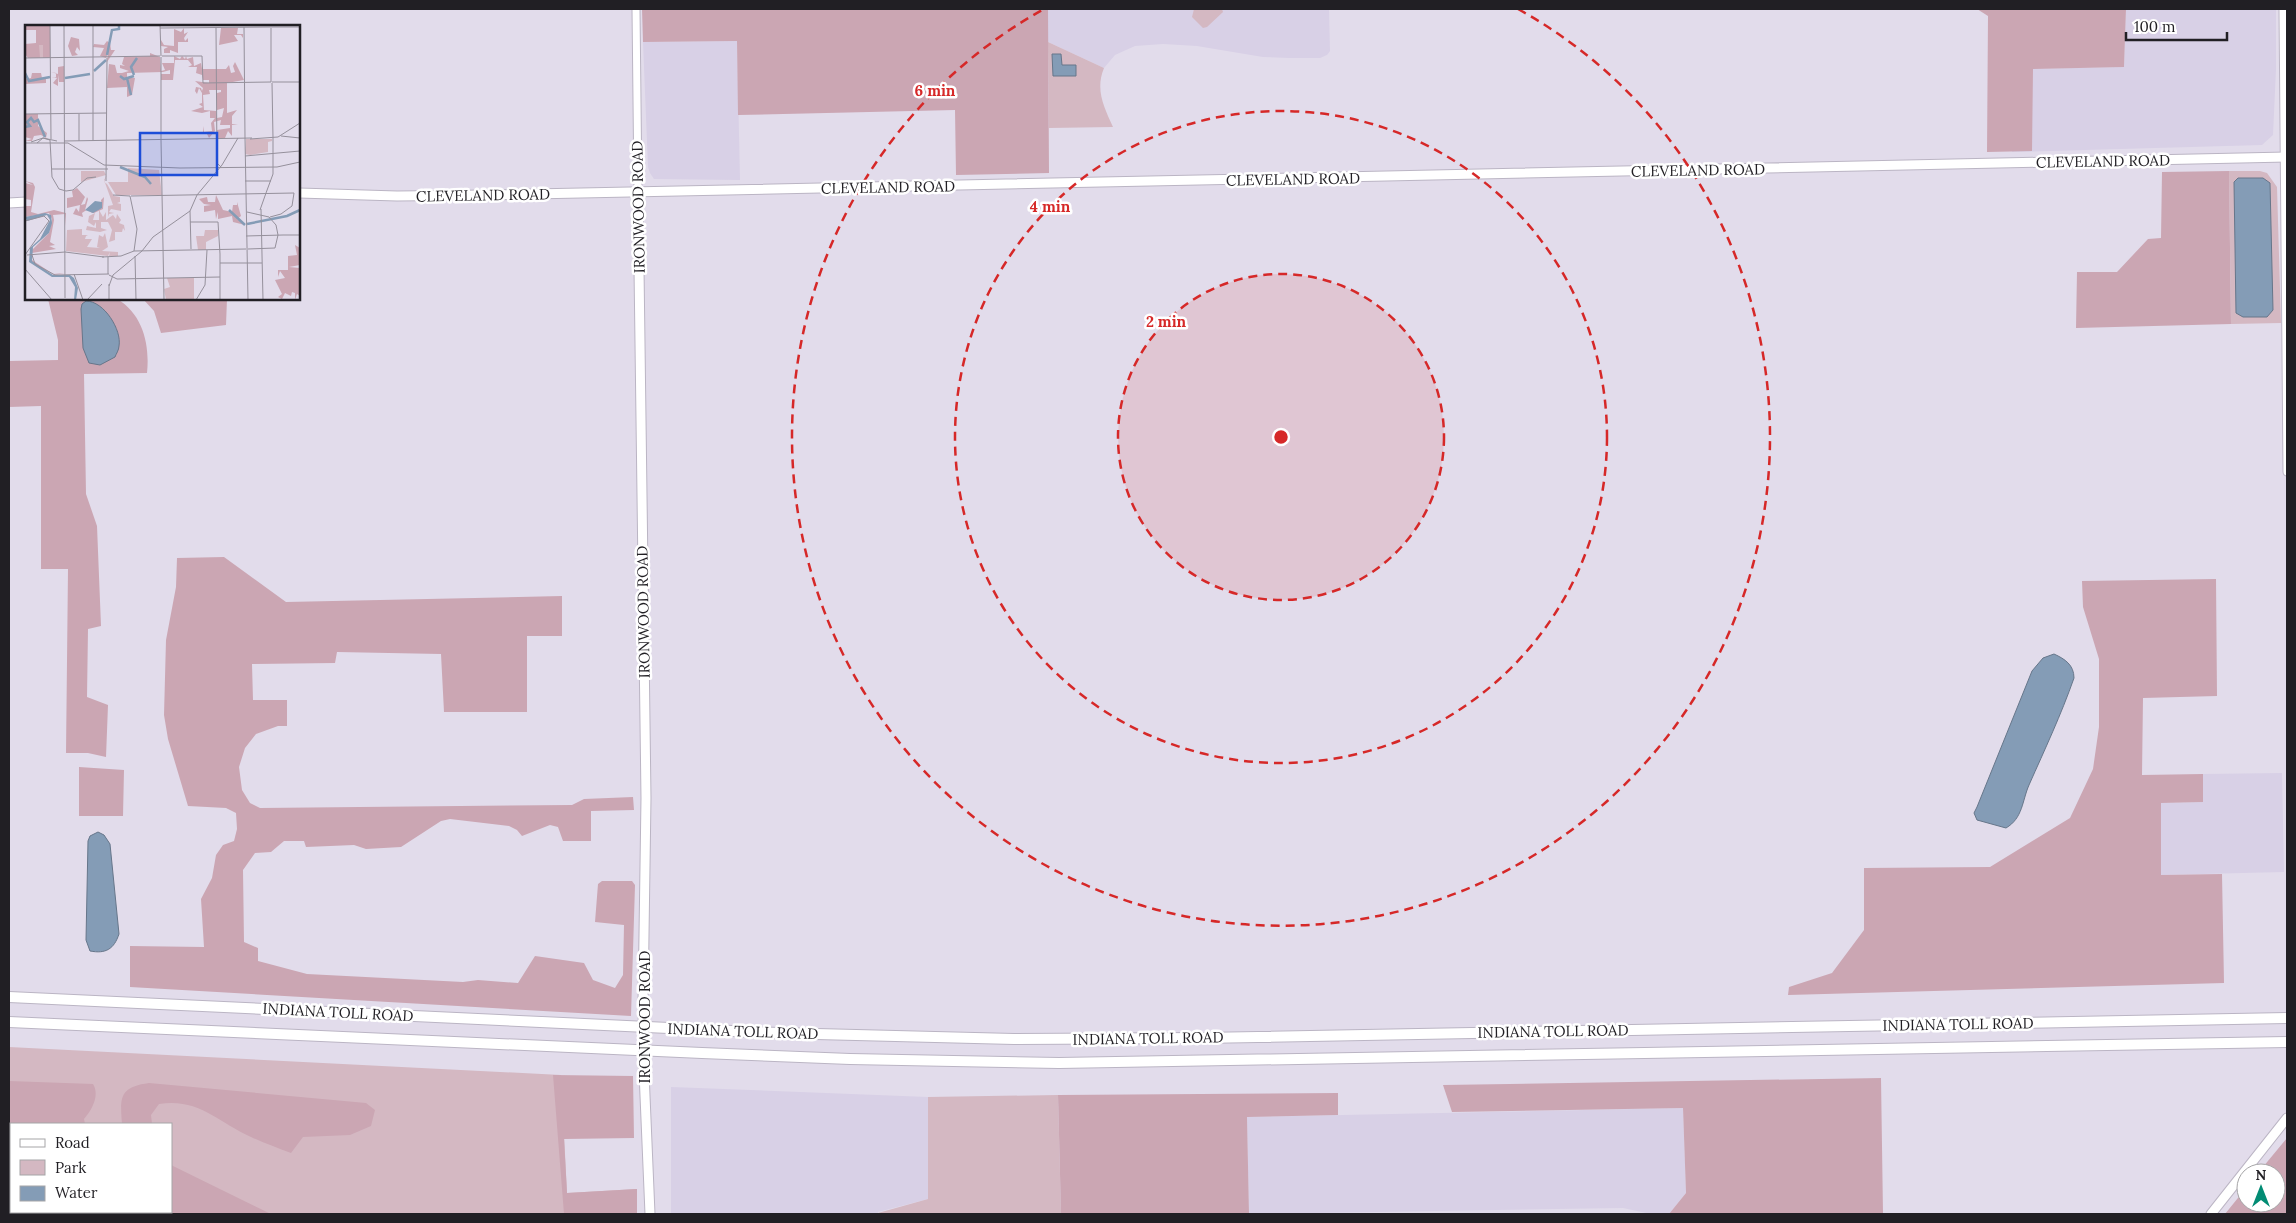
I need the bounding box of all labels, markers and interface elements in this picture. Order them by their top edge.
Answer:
scale bar [2126,10,2227,42]
text: 100 m [2134,17,2175,36]
inset map [25,25,300,300]
text: 6 min [915,81,956,100]
street label: IRONWOOD ROAD [627,140,649,274]
street label: CLEVELAND ROAD [2036,150,2170,172]
street label: CLEVELAND ROAD [1631,159,1765,181]
street label: CLEVELAND ROAD [1226,168,1360,190]
street label: CLEVELAND ROAD [821,176,955,198]
street label: CLEVELAND ROAD [416,184,550,206]
text: 4 min [1030,197,1071,216]
text: 2 min [1146,312,1187,331]
centre of rings [1272,428,1290,446]
street label: IRONWOOD ROAD [632,545,654,679]
street label: IRONWOOD ROAD [635,951,654,1083]
street label: INDIANA TOLL ROAD [262,999,414,1025]
street label: INDIANA TOLL ROAD [1882,1013,2034,1035]
street label: INDIANA TOLL ROAD [667,1019,819,1043]
street label: INDIANA TOLL ROAD [1477,1020,1629,1042]
street label: INDIANA TOLL ROAD [1072,1027,1224,1049]
legend [10,1123,172,1213]
text: Road [55,1133,90,1152]
text: Park [55,1158,86,1177]
north arrow [2236,1163,2286,1213]
text: N [2256,1166,2267,1184]
text: Water [55,1183,98,1202]

